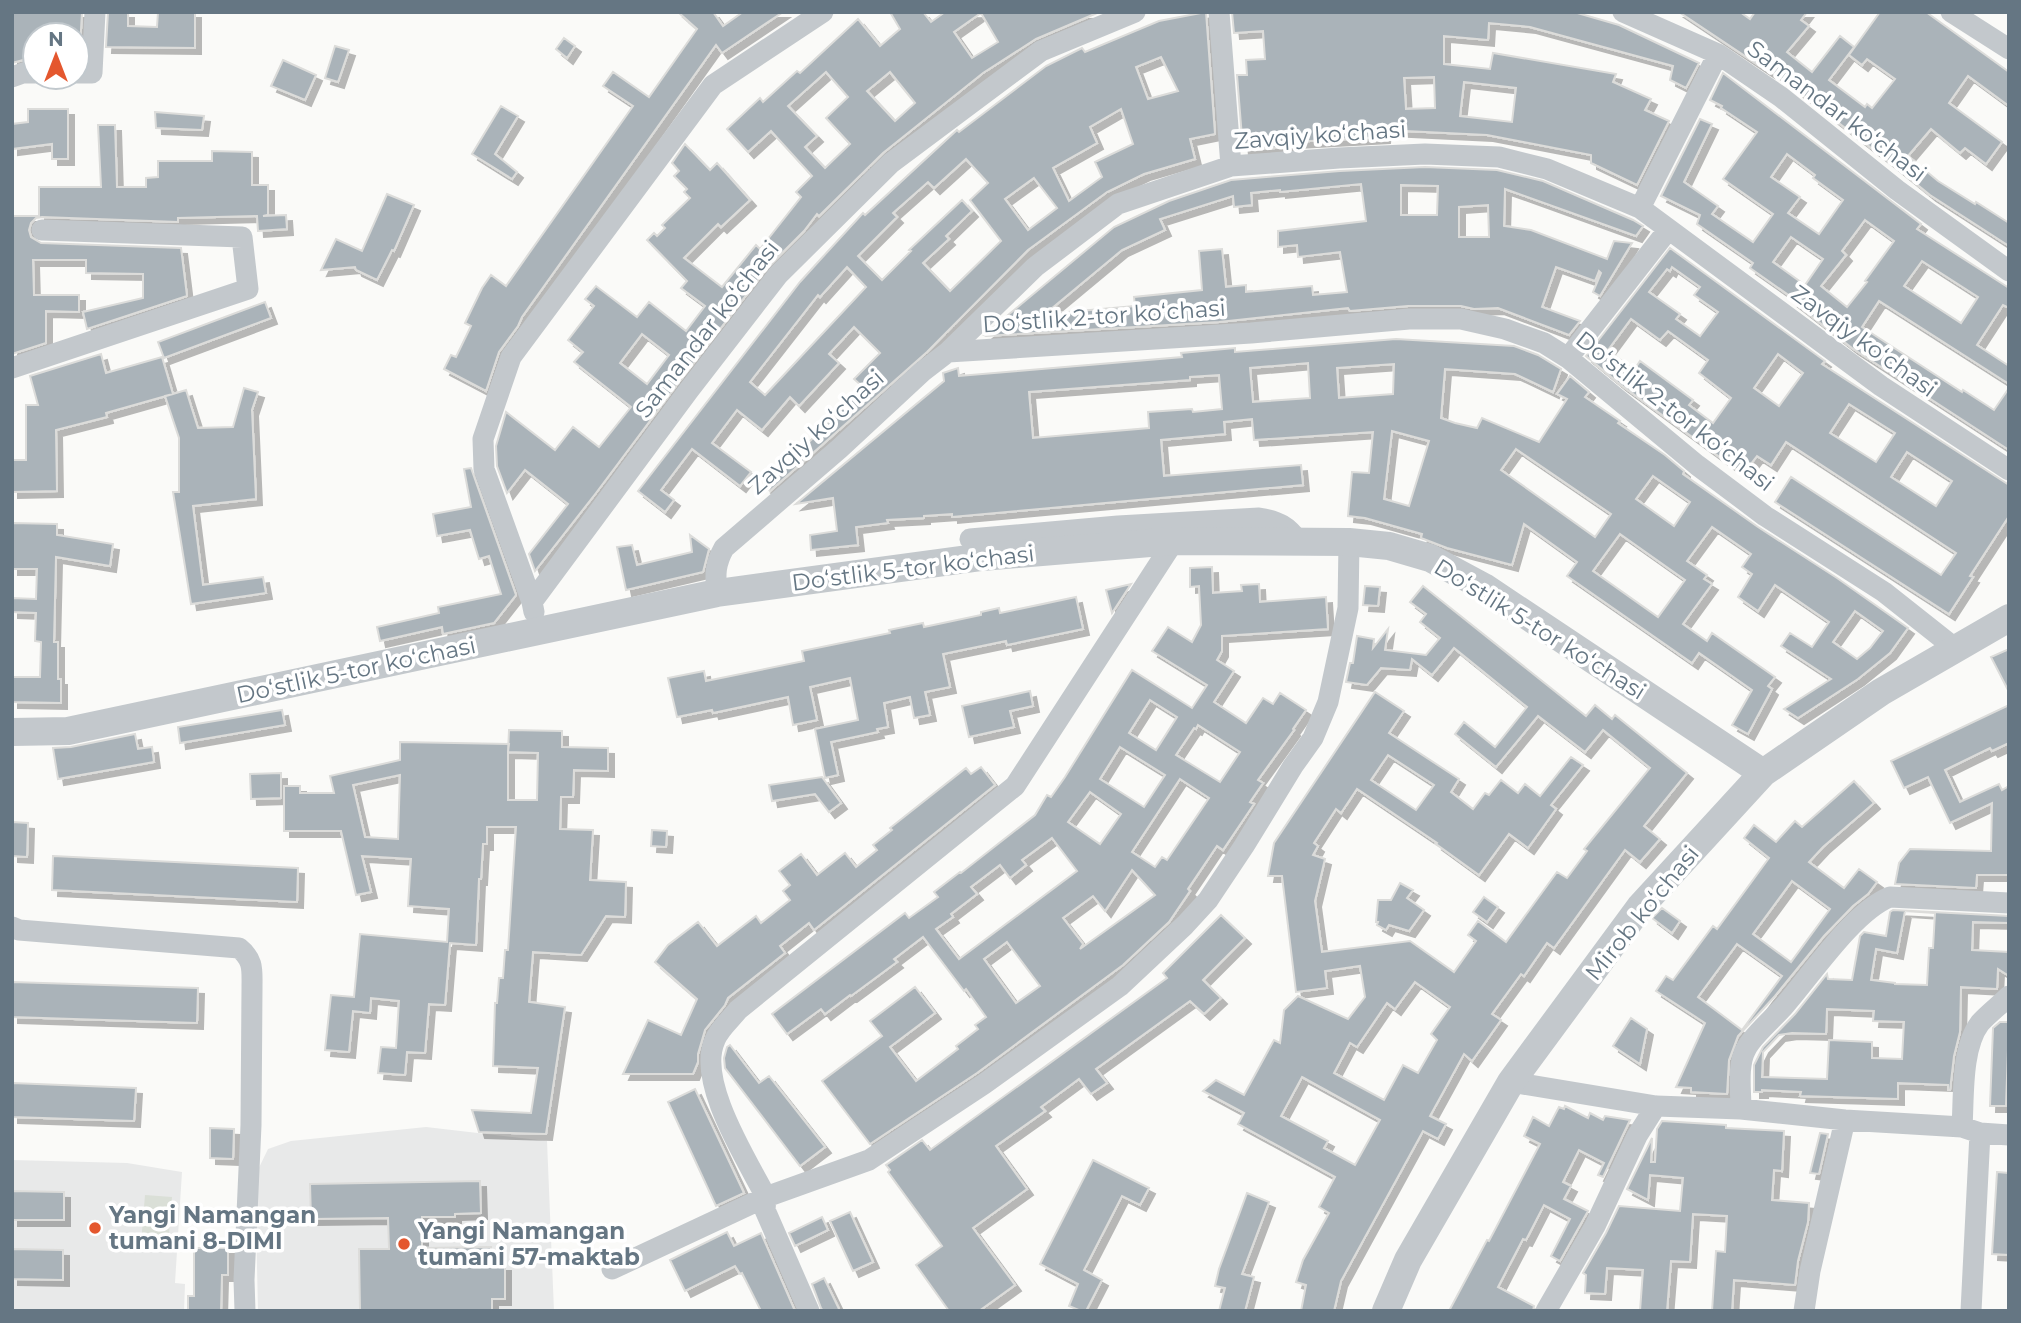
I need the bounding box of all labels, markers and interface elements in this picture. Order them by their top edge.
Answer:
north arrow [21,21,91,91]
text: N [48,28,64,51]
street label: Samandar ko‘chasi [1742,35,1932,187]
street label: Zavqiy koʻchasi [1233,115,1407,155]
street label: Samandar ko‘chasi [629,235,785,423]
street label: Zavqiy koʻchasi [1786,279,1942,403]
street label: Doʻstlik 2-tor koʻchasi [981,294,1227,338]
street label: Doʻstlik 2-tor koʻchasi [1570,325,1780,497]
street label: Zavqiy koʻchasi [742,364,890,500]
street label: Doʻstlik 5-tor koʻchasi [790,539,1036,597]
street label: Doʻstlik 5-tor koʻchasi [1429,552,1651,706]
street label: Doʻstlik 5-tor koʻchasi [234,631,478,709]
street label: Mirob koʻchasi [1579,840,1705,986]
place label: Yangi Namangan tumani 8-DIMI [108,1201,316,1255]
place label: Yangi Namangan tumani 57-maktab [417,1217,640,1271]
marker: Yangi Namangan tumani 8-DIMI [87,1220,103,1236]
marker: Yangi Namangan tumani 57-maktab [396,1236,412,1252]

